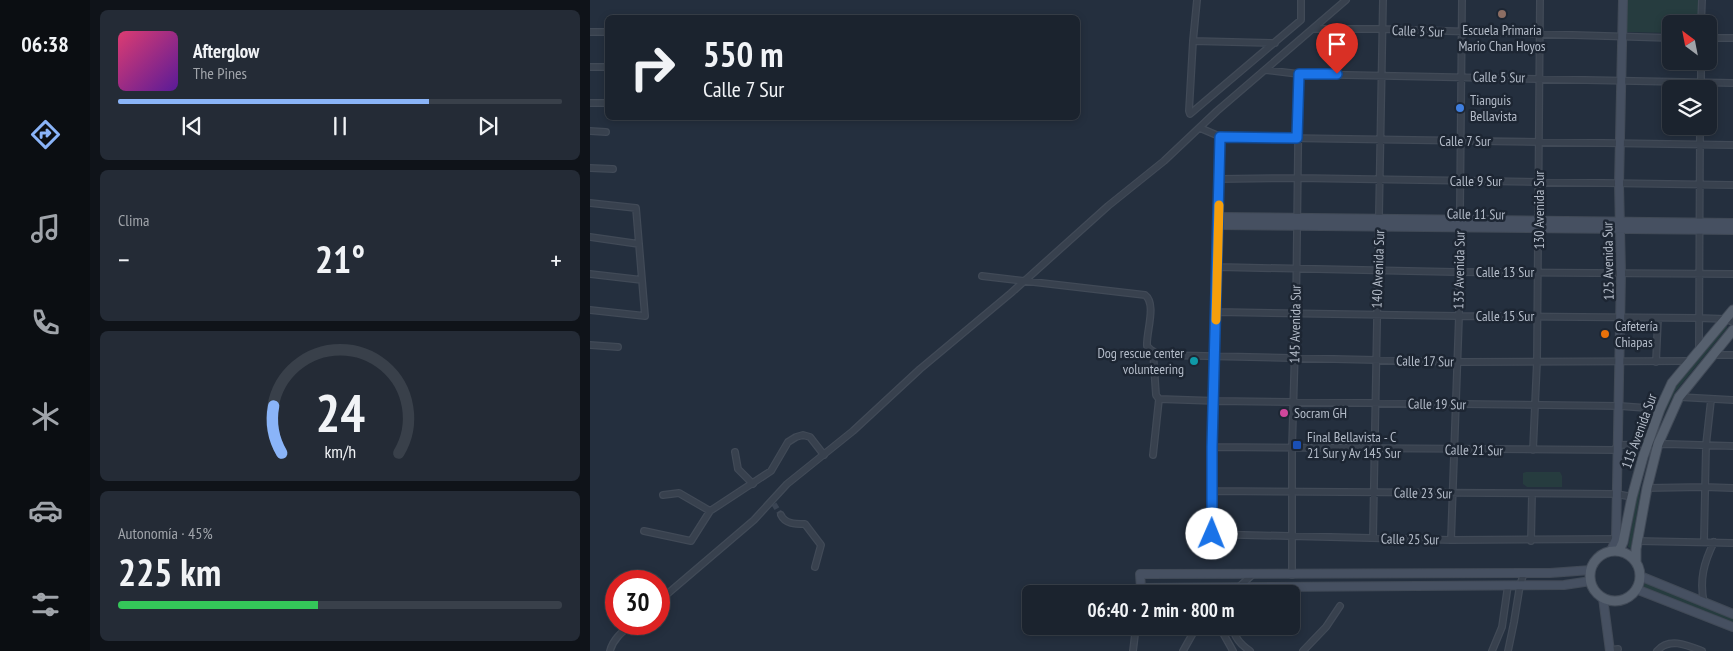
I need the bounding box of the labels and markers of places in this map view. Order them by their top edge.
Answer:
marker: Escuela Primaria Mario Chan Hoyos [1496,8,1508,20]
place label: Escuela Primaria Mario Chan Hoyos [1458,21,1546,55]
pin [1316,23,1358,74]
place label: Tianguis Bellavista [1470,91,1517,125]
marker: Tianguis Bellavista [1454,102,1466,114]
place label: Cafetería Chiapas [1615,317,1658,351]
marker: Cafetería Chiapas [1599,328,1611,340]
place label: Dog rescue center volunteering [1097,344,1184,378]
marker: Dog rescue center volunteering [1188,355,1200,367]
place label: Socram GH [1294,404,1347,422]
marker: Socram GH [1278,407,1290,419]
place label: Final Bellavista - C 21 Sur y Av 145 Sur [1307,428,1401,462]
marker: Final Bellavista - C 21 Sur y Av 145 Sur [1291,439,1303,451]

